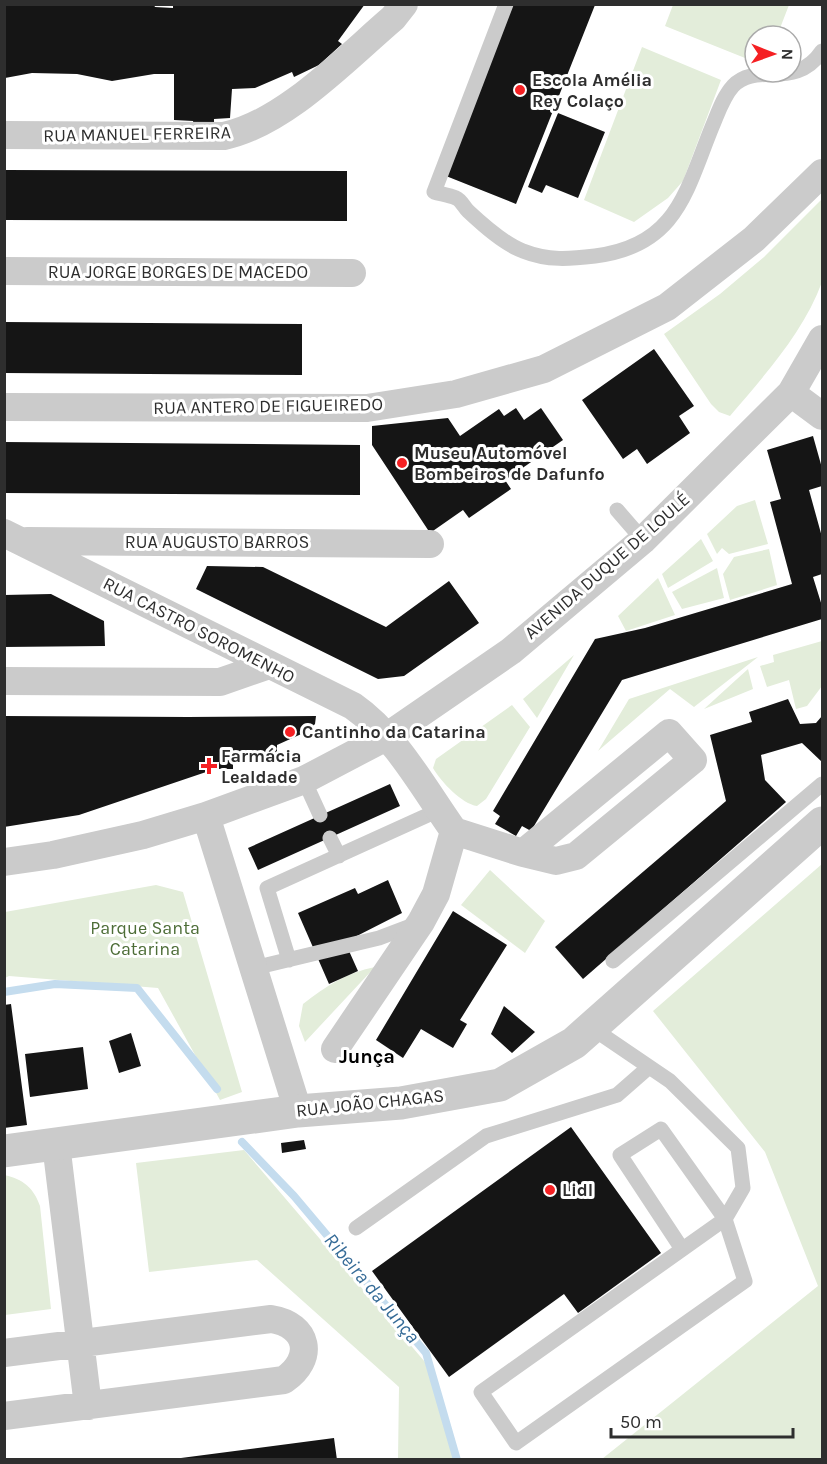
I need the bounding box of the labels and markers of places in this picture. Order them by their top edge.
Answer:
place label: Escola Amélia Rey Colaço [532,69,652,112]
marker: Escola Amélia Rey Colaço [513,83,527,97]
place label: Museu Automóvel Bombeiros de Dafunfo [414,442,605,485]
marker: Museu Automóvel Bombeiros de Dafunfo [395,456,409,470]
place label: Cantinho da Catarina [302,721,486,743]
marker: Cantinho da Catarina [283,725,297,739]
place label: Farmácia Lealdade [221,745,302,788]
marker: Farmácia Lealdade [202,759,216,773]
place label: Lidl [562,1179,593,1201]
marker: Lidl [543,1183,557,1197]

